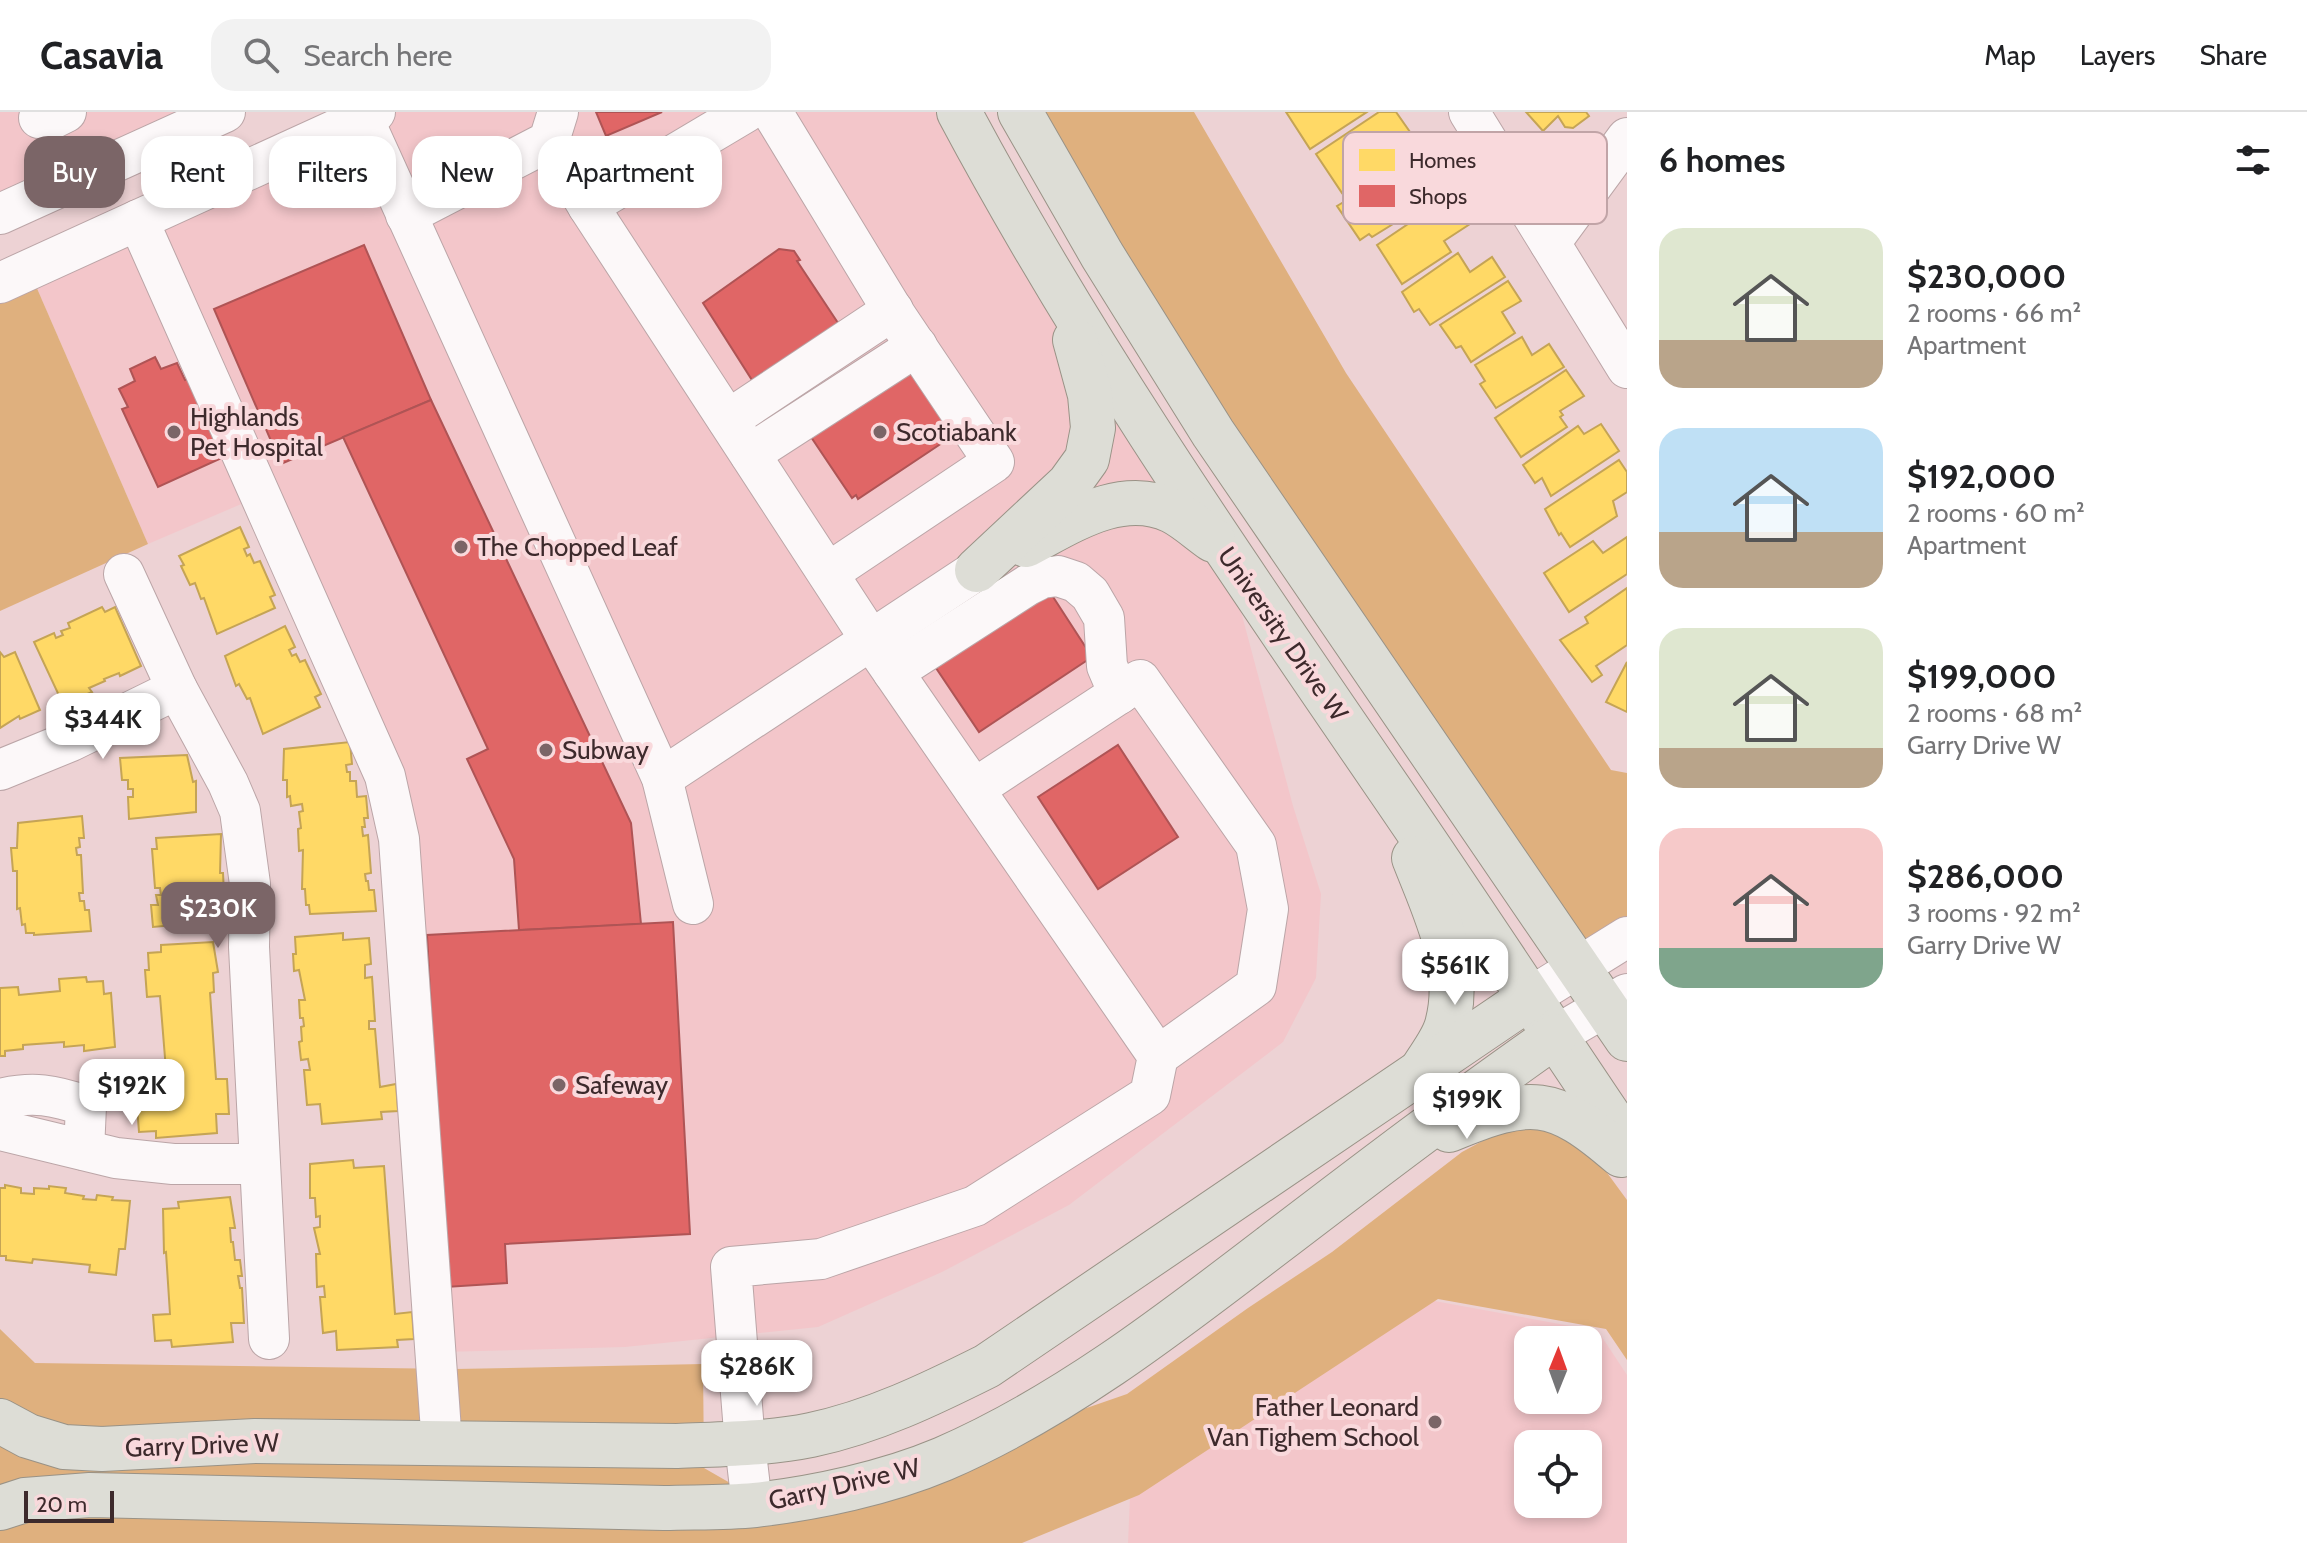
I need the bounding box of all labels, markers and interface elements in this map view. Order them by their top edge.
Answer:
search box [211,19,771,91]
text: Casavia [40,32,163,79]
icon: search [239,33,283,77]
text: Search here [303,37,452,74]
text: Map [1984,38,2036,72]
text: Layers [2080,38,2155,72]
text: Share [2199,38,2267,72]
legend [1343,132,1607,224]
chip: Buy [24,136,125,208]
chip: Rent [141,136,253,208]
chip: Filters [269,136,396,208]
chip: New [412,136,522,208]
chip: Apartment [538,136,722,208]
icon: filters [2231,138,2275,182]
text: 6 homes [1659,139,1785,181]
text: Homes [1409,147,1476,174]
text: Shops [1409,183,1467,210]
text: $230,000 [1907,255,2066,297]
icon: home [1723,260,1819,356]
text: 2 rooms · 66 m² [1907,297,2081,329]
text: Apartment [1907,329,2026,361]
place label: Highlands Pet Hospital [190,401,323,463]
place label: Scotiabank [896,416,1017,448]
marker: Highlands Pet Hospital [165,423,183,441]
marker: Scotiabank [871,423,889,441]
text: $192,000 [1907,455,2056,497]
icon: home [1723,460,1819,556]
text: 2 rooms · 60 m² [1907,497,2085,529]
text: Apartment [1907,529,2026,561]
place label: The Chopped Leaf [477,531,678,563]
marker: The Chopped Leaf [452,538,470,556]
street label: University Drive W [1211,541,1355,728]
text: $199,000 [1907,655,2057,697]
icon: home [1723,660,1819,756]
pin: $344K [47,693,159,761]
text: 2 rooms · 68 m² [1907,697,2082,729]
text: $344K [64,703,142,735]
text: Garry Drive W [1907,729,2061,761]
place label: Subway [562,734,649,766]
marker: Subway [537,741,555,759]
text: $286,000 [1907,855,2064,897]
icon: home [1723,860,1819,956]
pin: $230K [162,882,274,950]
text: $230K [179,892,257,924]
text: 3 rooms · 92 m² [1907,897,2081,929]
text: Garry Drive W [1907,929,2061,961]
pin: $561K [1399,939,1511,1007]
text: $561K [1420,949,1490,981]
pin: $192K [76,1059,188,1127]
text: $192K [97,1069,167,1101]
place label: Safeway [575,1069,668,1101]
pin: $199K [1411,1073,1523,1141]
marker: Safeway [550,1076,568,1094]
text: $199K [1432,1083,1502,1115]
north arrow [1514,1326,1602,1414]
map controls [1514,1326,1602,1518]
pin: $286K [701,1340,813,1408]
text: $286K [719,1350,795,1382]
place label: Father Leonard Van Tighem School [1207,1391,1419,1453]
marker: Father Leonard Van Tighem School [1426,1413,1444,1431]
street label: Garry Drive W [124,1426,280,1464]
button: locate [1514,1430,1602,1518]
street label: Garry Drive W [765,1451,923,1517]
scale bar [24,1487,114,1523]
text: 20 m [36,1491,87,1518]

